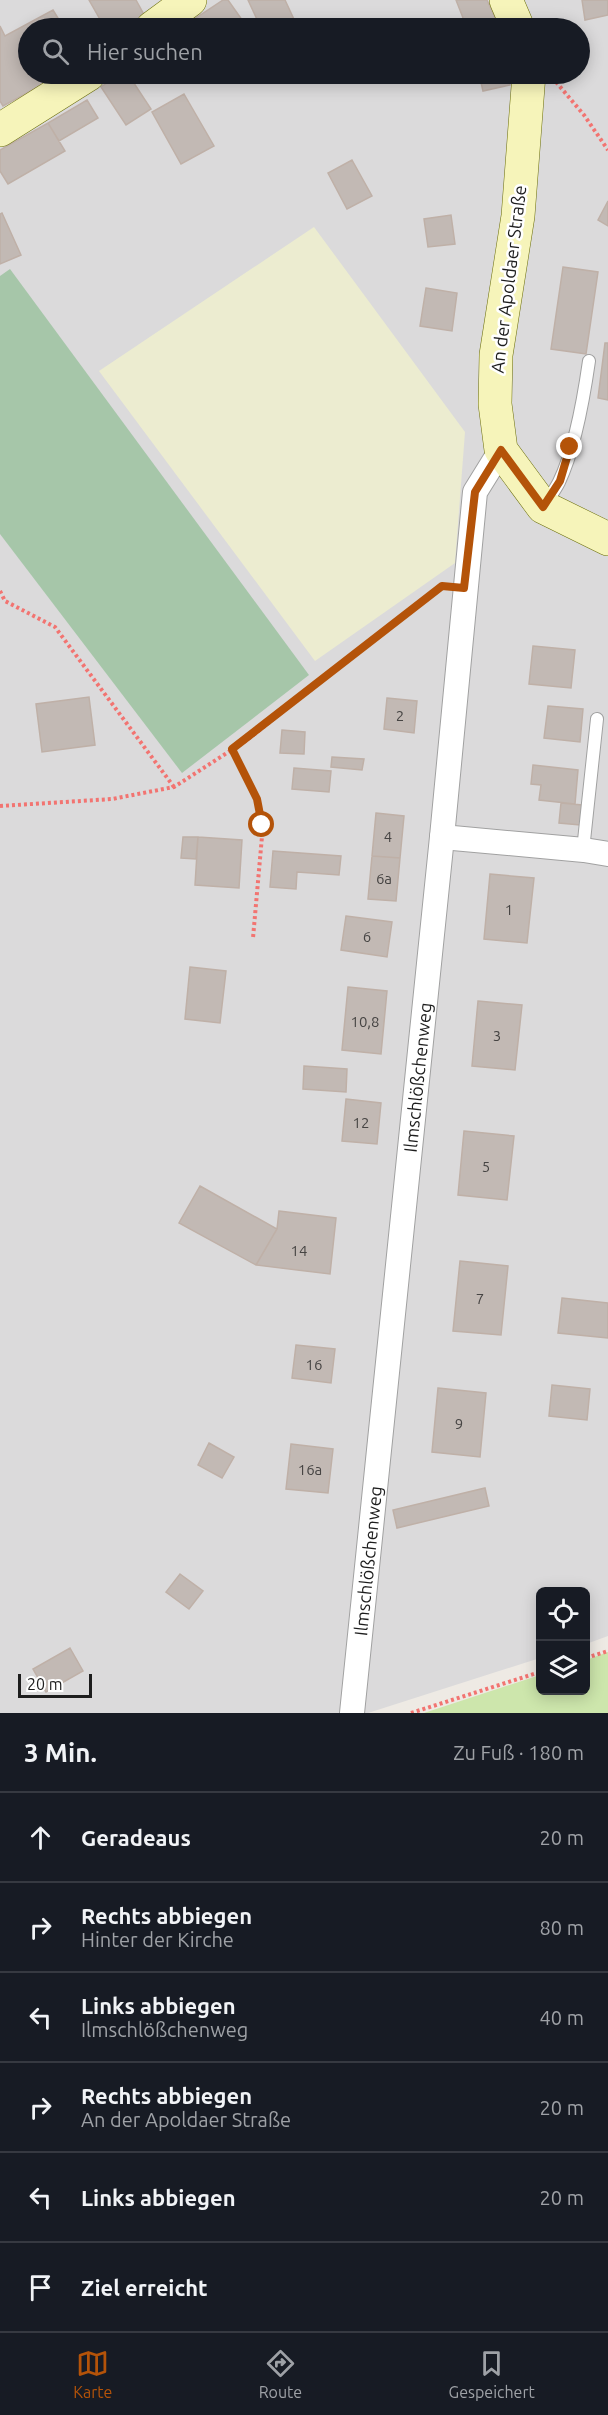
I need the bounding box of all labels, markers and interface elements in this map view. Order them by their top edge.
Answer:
search box [18,18,590,84]
icon: search [39,35,72,68]
text: Hier suchen [87,39,203,64]
street label: An der Apoldaer Straße [487,184,529,374]
route end [556,433,582,459]
house number: 2 [396,707,404,724]
route start [248,811,274,837]
house number: 4 [384,828,392,845]
house number: 6a [376,870,392,887]
house number: 1 [505,901,513,918]
house number: 6 [363,928,371,945]
street label: Ilmschlößchenweg [400,1001,435,1153]
house number: 10,8 [350,1013,380,1030]
house number: 3 [493,1027,501,1044]
house number: 12 [353,1114,369,1131]
house number: 5 [482,1158,490,1175]
house number: 14 [291,1242,307,1259]
house number: 7 [476,1290,484,1307]
house number: 16 [306,1356,322,1373]
house number: 9 [455,1415,463,1432]
house number: 16a [298,1461,322,1478]
street label: Ilmschlößchenweg [350,1485,385,1637]
map controls [536,1587,590,1695]
button: locate [536,1587,590,1641]
button: layers [536,1641,590,1695]
scale bar [18,1671,92,1698]
text: 20 m [27,1675,63,1693]
text: 3 Min. [24,1738,97,1767]
text: Zu Fuß · 180 m [453,1741,584,1764]
icon: ahead [24,1821,57,1854]
text: Geradeaus [81,1825,191,1850]
text: 20 m [540,1826,584,1849]
text: Rechts abbiegen [81,1903,252,1928]
icon: right [24,1911,57,1944]
text: 80 m [540,1916,584,1939]
text: Hinter der Kirche [81,1928,234,1951]
text: Links abbiegen [81,1993,236,2018]
icon: left [24,2001,57,2034]
text: 40 m [540,2006,584,2029]
text: Ilmschlößchenweg [81,2018,248,2041]
text: Rechts abbiegen [81,2083,252,2108]
icon: right [24,2091,57,2124]
text: 20 m [540,2096,584,2119]
text: An der Apoldaer Straße [81,2108,291,2131]
icon: left [24,2181,57,2214]
text: Links abbiegen [81,2185,236,2210]
text: 20 m [540,2186,584,2209]
icon: arrive [24,2271,57,2304]
text: Ziel erreicht [81,2275,208,2300]
tab: Karte [73,2347,112,2401]
tab: Route [259,2347,302,2401]
tab: Gespeichert [449,2347,535,2401]

